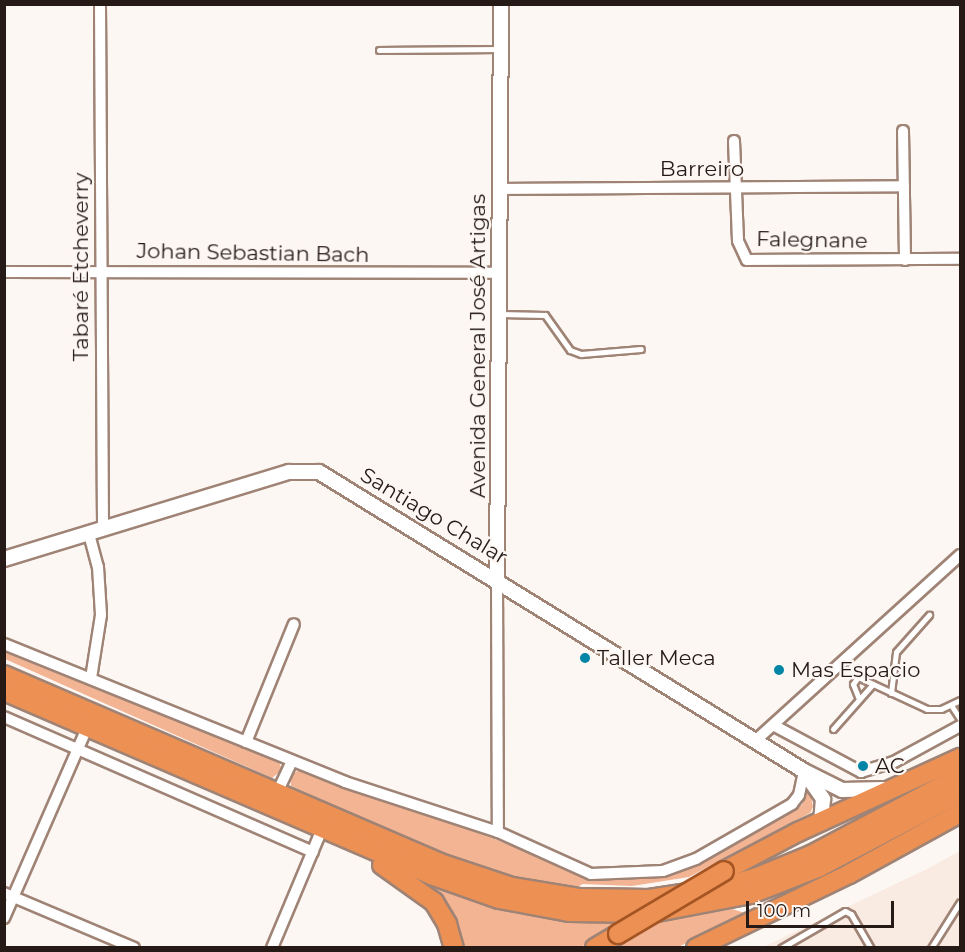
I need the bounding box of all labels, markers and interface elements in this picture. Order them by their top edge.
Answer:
street label: Barreiro [660,156,744,182]
street label: Tabaré Etcheverry [68,173,94,361]
street label: Avenida General José Artigas [465,194,491,498]
street label: Falegnane [756,226,868,254]
street label: Johan Sebastian Bach [136,238,370,268]
street label: Santiago Chalar [356,462,512,570]
place label: Taller Meca [597,645,716,671]
marker: Taller Meca [578,651,592,665]
place label: Mas Espacio [791,657,920,683]
marker: Mas Espacio [772,663,786,677]
place label: AC [875,753,905,779]
marker: AC [856,759,870,773]
scale bar [749,889,898,927]
text: 100 m [757,900,811,922]

